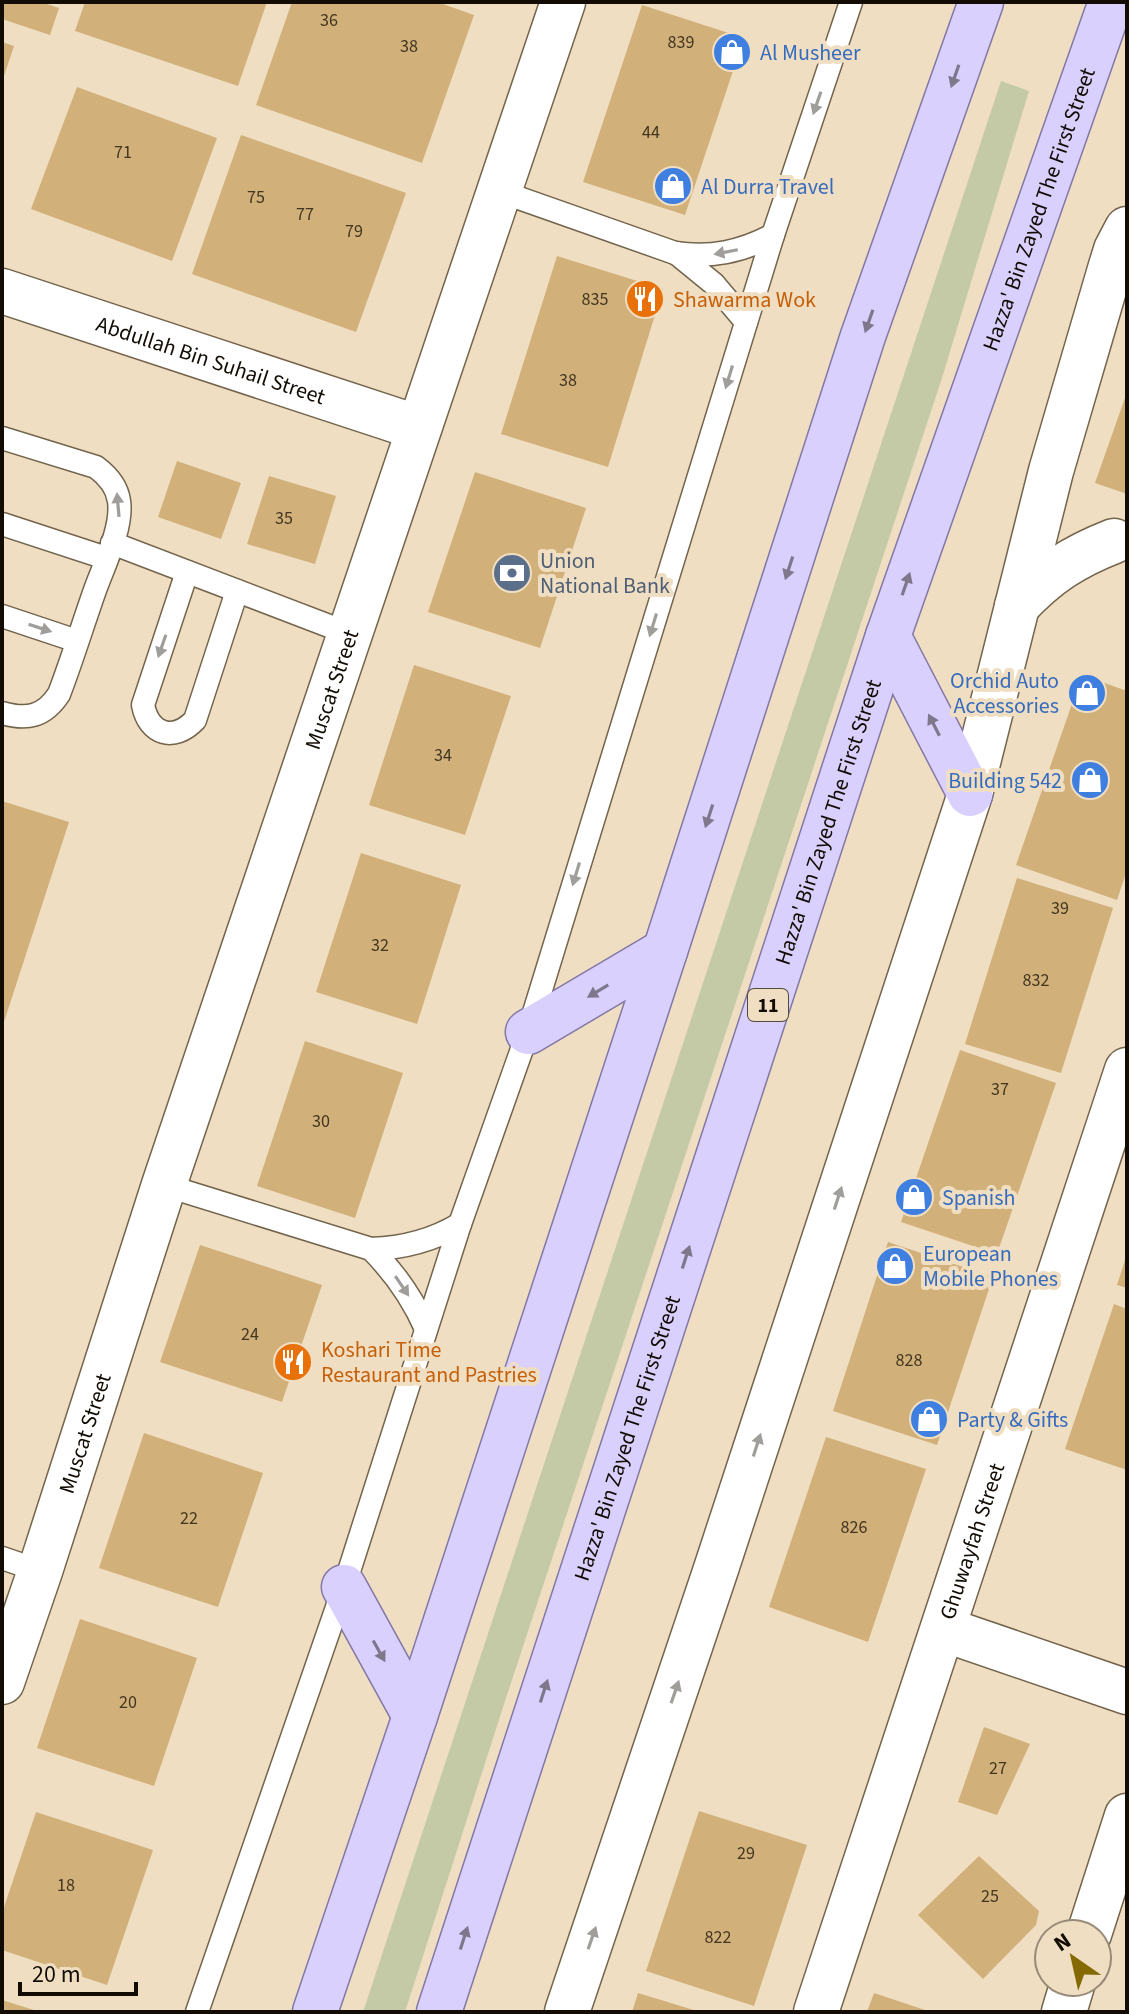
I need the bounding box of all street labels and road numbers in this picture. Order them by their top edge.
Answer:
street label: Hazza' Bin Zayed The First Street [974,63,1104,356]
street label: Abdullah Bin Suhail Street [92,308,330,413]
street label: Muscat Street [297,625,367,754]
street label: Hazza' Bin Zayed The First Street [767,675,890,969]
road number: 11 [748,989,788,1021]
street label: Hazza' Bin Zayed The First Street [566,1291,689,1585]
street label: Muscat Street [51,1369,120,1498]
street label: Ghuwayfah Street [932,1458,1013,1624]

